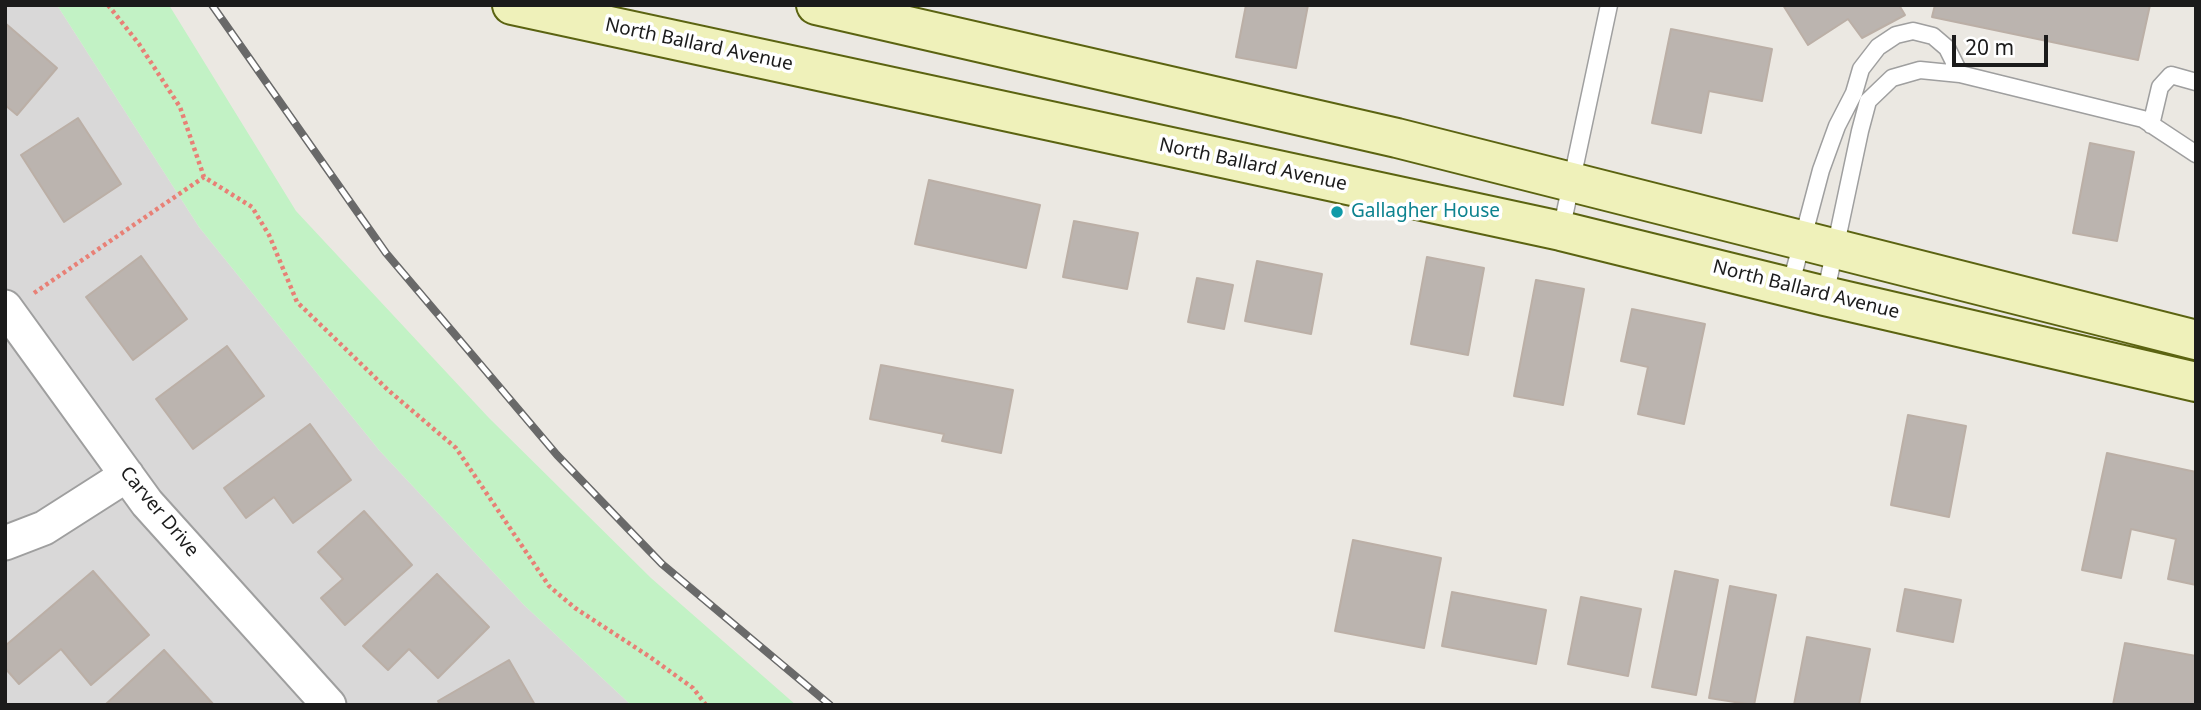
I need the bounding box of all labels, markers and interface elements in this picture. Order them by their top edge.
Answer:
street label: North Ballard Avenue [603,14,795,76]
scale bar [1956,21,2052,65]
text: 20 m [1965,33,2014,61]
street label: North Ballard Avenue [1157,134,1349,196]
place label: Gallagher House [1351,201,1500,223]
marker: Gallagher House [1329,204,1345,220]
street label: North Ballard Avenue [1710,256,1902,324]
street label: Carver Drive [115,462,203,562]

